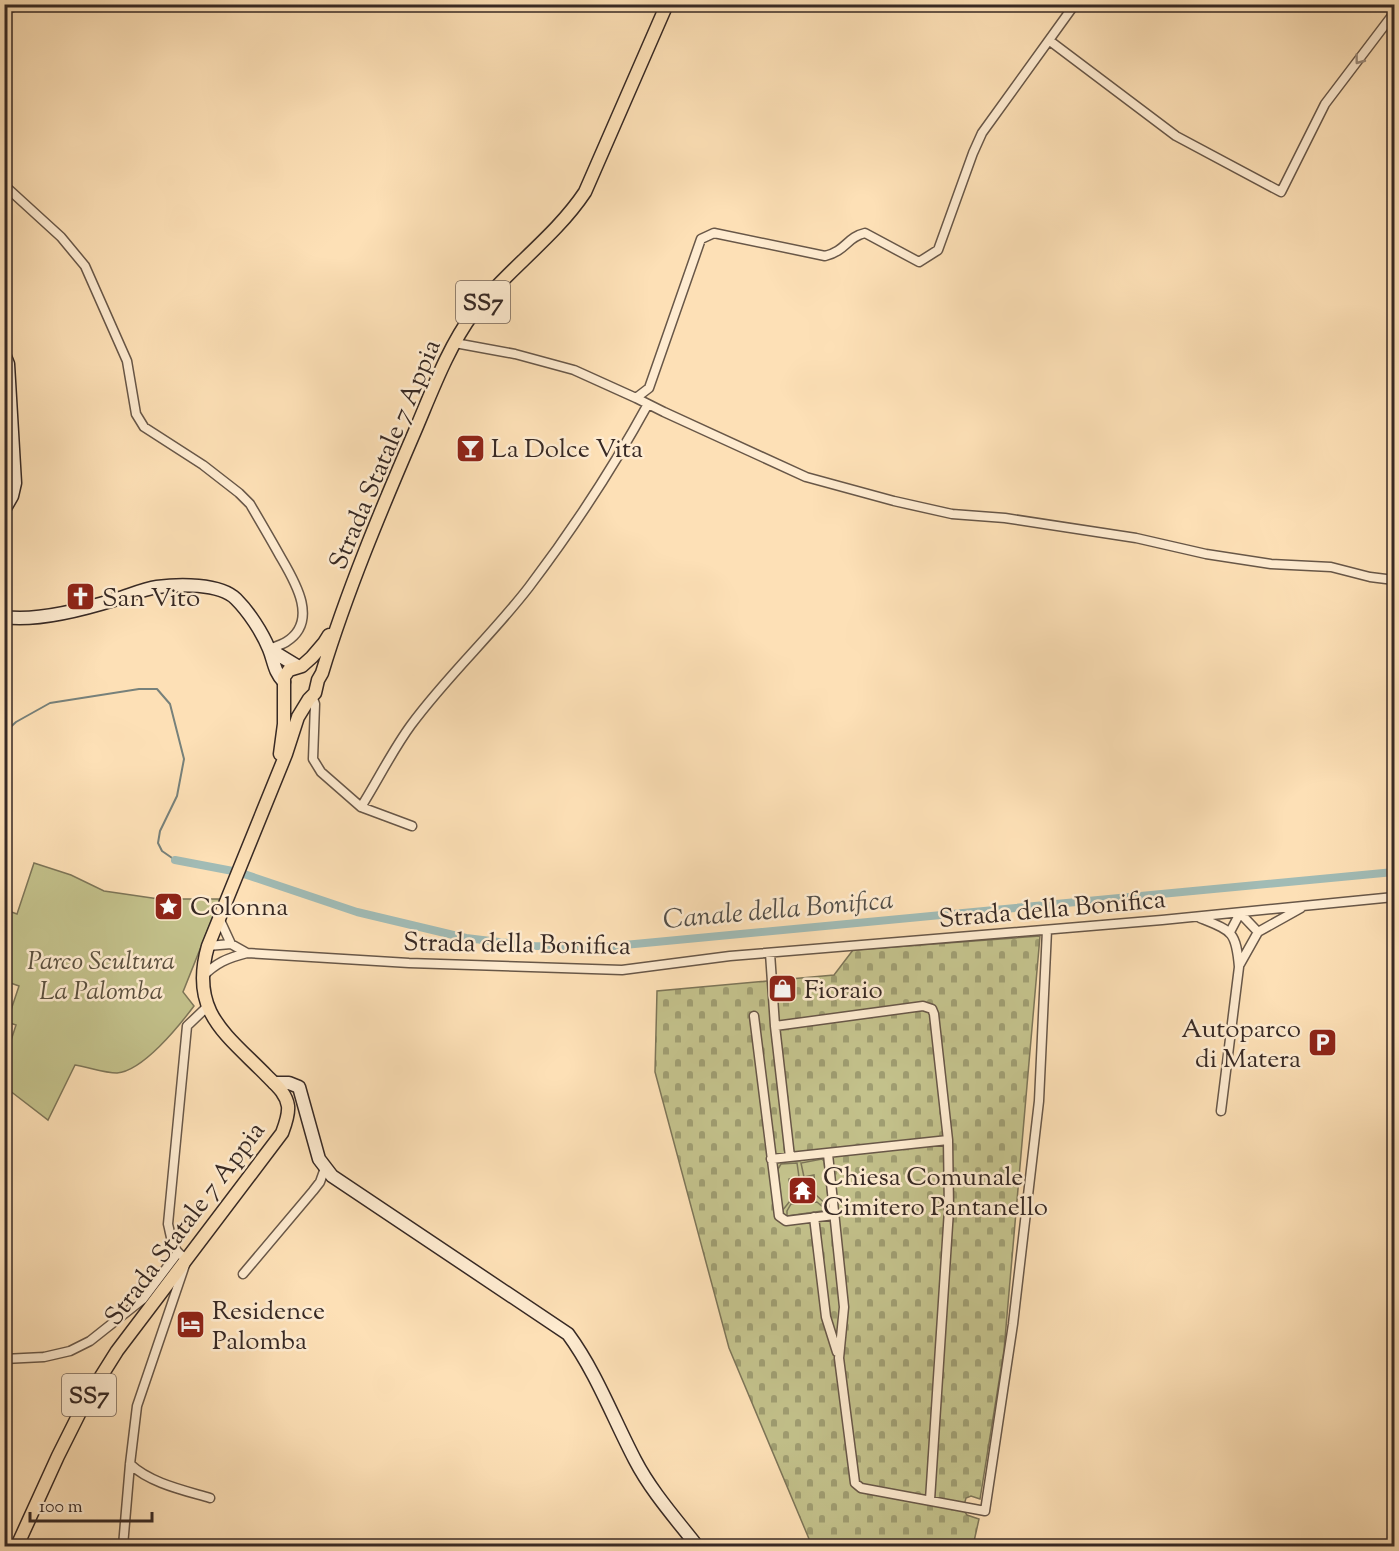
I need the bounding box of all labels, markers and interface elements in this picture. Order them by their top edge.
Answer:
one-way arrow [1355,53,1366,64]
road number: SS7 [456,281,510,323]
street label: Strada Statale 7 Appia [321,334,452,576]
bar icon: La Dolce Vita [454,432,486,464]
place label: La Dolce Vita [491,432,643,469]
church icon: San Vito [65,581,97,613]
place label: San Vito [102,581,200,618]
water label: Canale della Bonifica [661,882,895,941]
street label: Strada della Bonifica [937,882,1167,939]
place icon: Colonna [153,890,185,922]
place label: Colonna [190,890,288,927]
street label: Strada della Bonifica [403,925,631,966]
park label: Parco Scultura La Palomba [27,944,175,1011]
shop icon: Fioraio [767,973,799,1005]
place label: Fioraio [804,973,883,1010]
place label: Autoparco di Matera [1181,1012,1301,1079]
parking icon: Autoparco di Matera [1306,1027,1338,1059]
street label: Strada Statale 7 Appia [97,1115,275,1334]
place label: Chiesa Comunale Cimitero Pantanello [823,1160,1048,1227]
temple icon: Chiesa Comunale Cimitero Pantanello [786,1175,818,1207]
place label: Residence Palomba [212,1294,325,1361]
hotel icon: Residence Palomba [175,1309,207,1341]
road number: SS7 [62,1374,116,1416]
scale bar [30,1485,152,1523]
text: 100 m [39,1495,83,1521]

